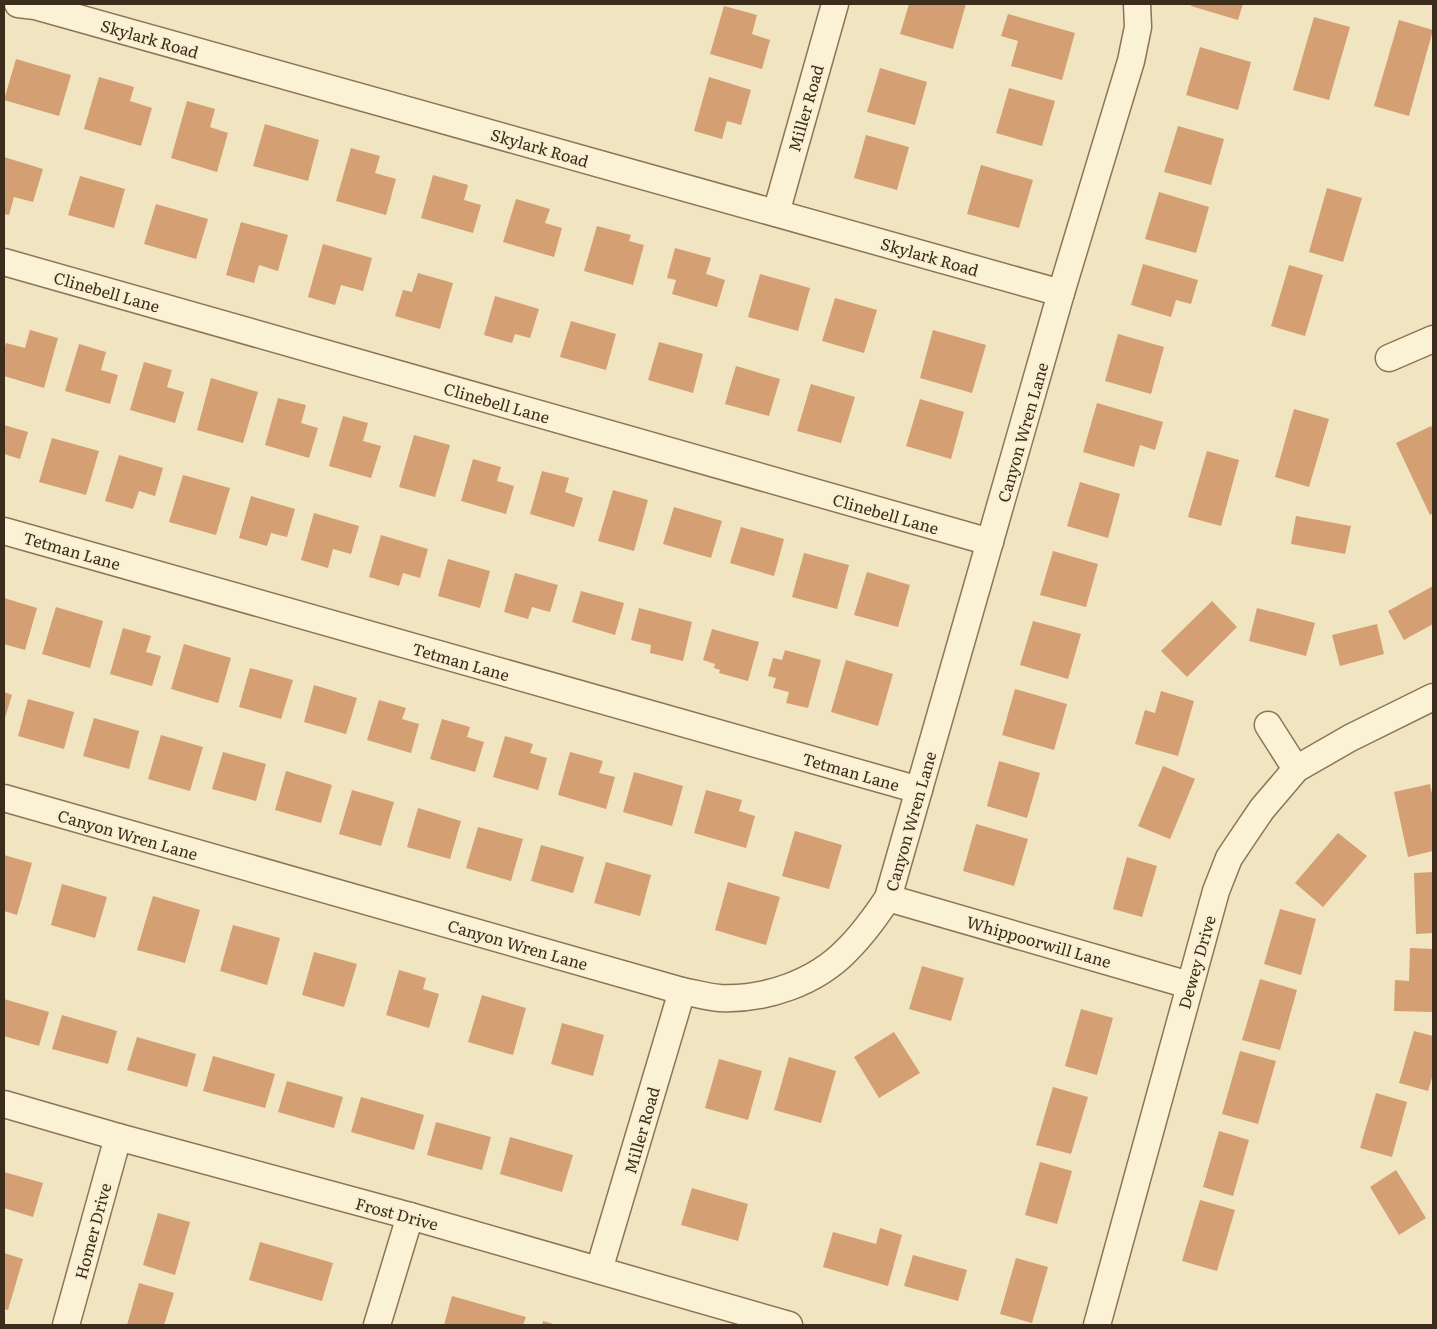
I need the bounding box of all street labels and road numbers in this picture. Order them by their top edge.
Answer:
street label: Skylark Road [98,13,202,63]
street label: Miller Road [781,61,829,154]
street label: Skylark Road [488,122,592,172]
street label: Skylark Road [878,231,982,281]
street label: Clinebell Lane [51,264,163,318]
street label: Canyon Wren Lane [991,359,1053,505]
street label: Clinebell Lane [441,375,553,429]
street label: Clinebell Lane [830,486,942,540]
street label: Tetman Lane [21,525,123,575]
street label: Tetman Lane [410,636,512,686]
street label: Tetman Lane [800,746,902,796]
street label: Canyon Wren Lane [879,748,941,894]
street label: Canyon Wren Lane [55,803,201,865]
street label: Whippoorwill Lane [964,909,1114,973]
street label: Dewey Drive [1171,912,1221,1012]
street label: Canyon Wren Lane [445,913,591,975]
street label: Miller Road [617,1083,665,1176]
street label: Homer Drive [68,1180,116,1282]
street label: Frost Drive [353,1190,441,1236]

